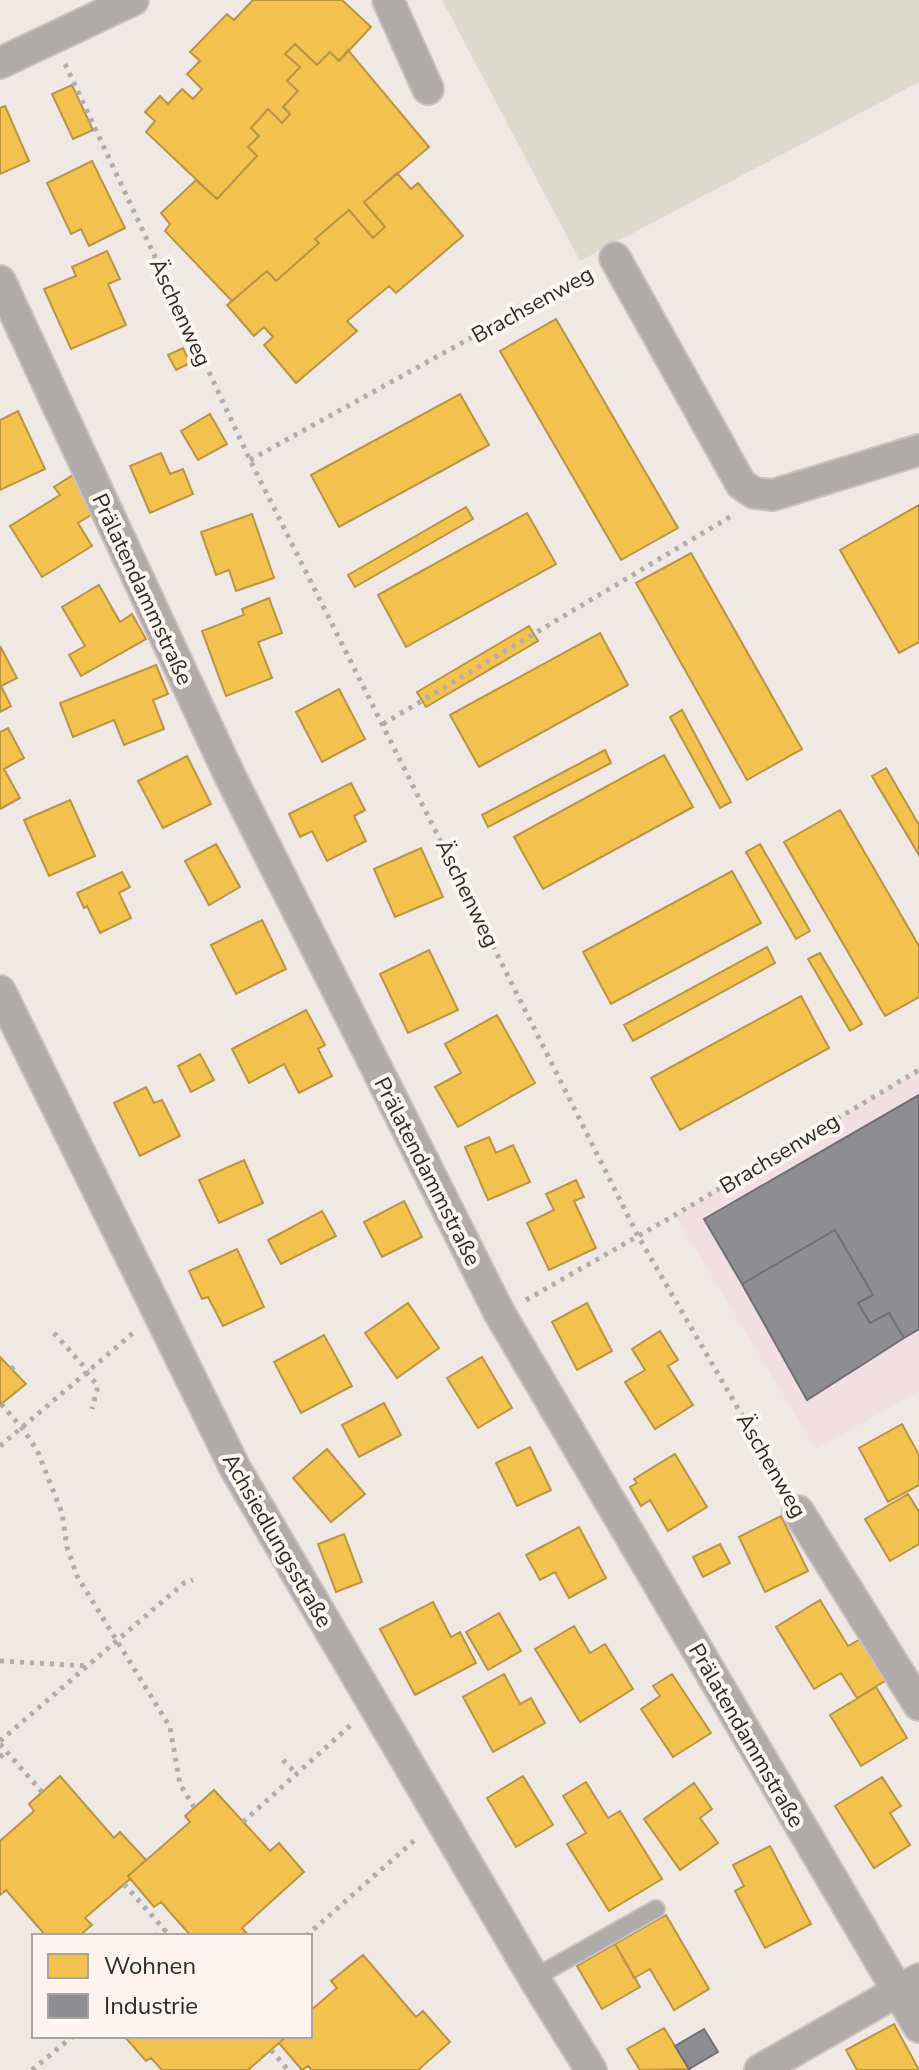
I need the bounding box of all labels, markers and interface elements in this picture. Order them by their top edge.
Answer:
street label: Äschenweg [142,253,218,371]
street label: Brachsenweg [466,259,599,351]
street label: Prälatendammstraße [85,489,200,690]
street label: Äschenweg [428,835,506,952]
street label: Prälatendammstraße [367,1072,488,1271]
street label: Brachsenweg [714,1106,845,1201]
street label: Äschenweg [729,1408,813,1523]
street label: Achsiedlungsstraße [215,1448,339,1633]
street label: Prälatendammstraße [681,1638,811,1833]
legend [32,1934,312,2038]
text: Wohnen [104,1950,196,1982]
text: Industrie [104,1990,198,2022]

